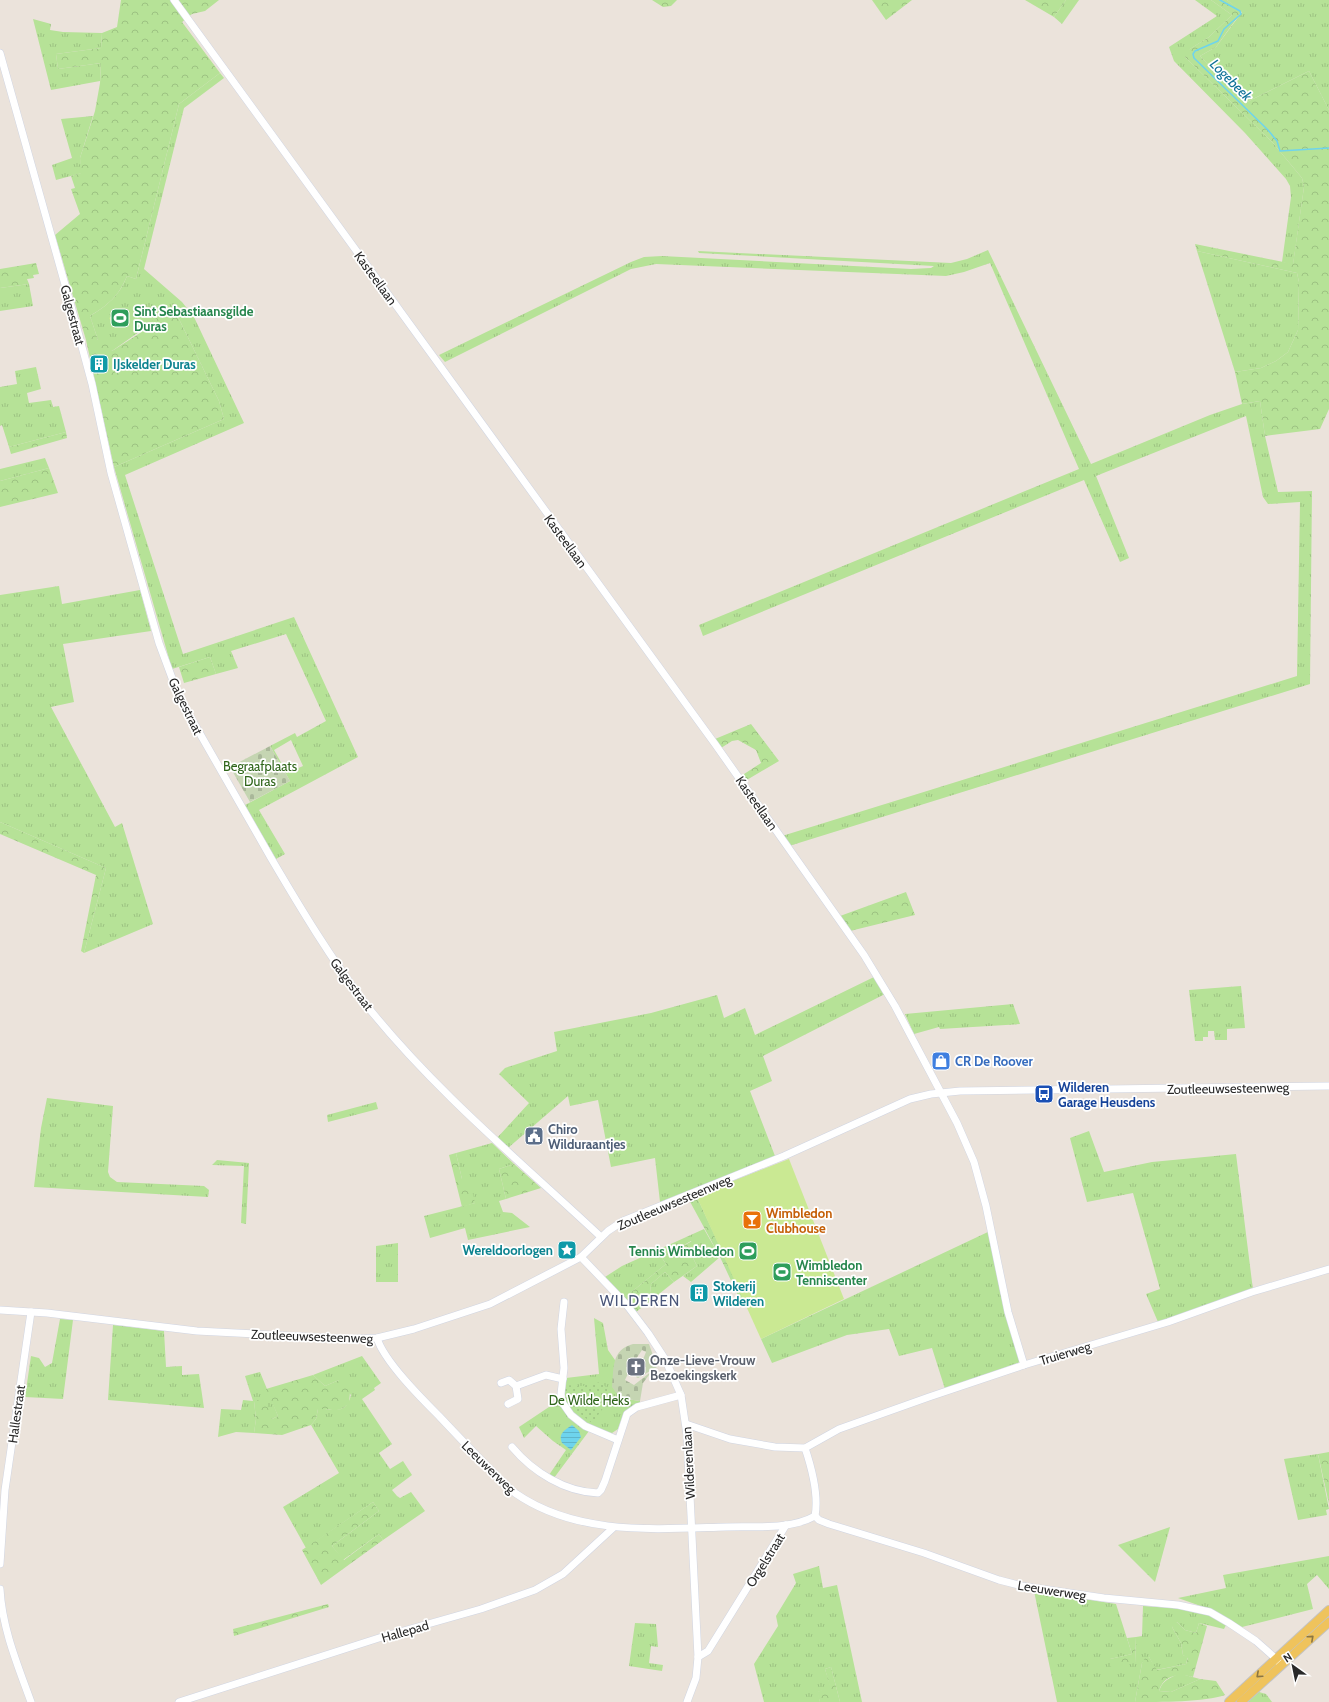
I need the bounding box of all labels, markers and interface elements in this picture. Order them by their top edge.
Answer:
water label: Logebeek [1206,55,1257,106]
street label: Kasteellaan [351,248,401,308]
street label: Galgestraat [57,283,89,347]
place label: Sint Sebastiaansgilde Duras [134,303,254,334]
sports icon: Sint Sebastiaansgilde Duras [109,307,131,329]
building icon: IJskelder Duras [88,353,110,375]
place label: IJskelder Duras [113,356,196,372]
street label: Kasteellaan [541,511,591,571]
street label: Galgestraat [165,675,207,738]
park label: Begraafplaats Duras [223,758,298,789]
street label: Kasteellaan [733,773,781,833]
street label: Galgestraat [327,955,377,1014]
shop icon: CR De Roover [930,1050,952,1072]
place label: CR De Roover [955,1053,1034,1069]
place label: Wilderen Garage Heusdens [1058,1079,1156,1110]
street label: Zoutleeuwsesteenweg [1167,1079,1290,1097]
bus stop icon: Wilderen Garage Heusdens [1033,1083,1055,1105]
place label: Chiro Wilduraantjes [548,1121,626,1152]
public building icon: Chiro Wilduraantjes [523,1125,545,1147]
street label: Zoutleeuwsesteenweg [615,1171,734,1233]
place label: Wimbledon Clubhouse [766,1205,832,1236]
bar icon: Wimbledon Clubhouse [741,1209,763,1231]
place icon: Wereldoorlogen [556,1239,578,1261]
sports icon: Tennis Wimbledon [737,1240,759,1262]
place label: Wereldoorlogen [462,1242,553,1258]
place label: Tennis Wimbledon [629,1243,734,1259]
place label: Wimbledon Tenniscenter [796,1257,868,1288]
sports icon: Wimbledon Tenniscenter [771,1261,793,1283]
place label: Stokerij Wilderen [713,1278,764,1309]
building icon: Stokerij Wilderen [688,1282,710,1304]
district label: WILDEREN [600,1292,680,1310]
street label: Zoutleeuwsesteenweg [251,1326,374,1346]
street label: Truierweg [1037,1337,1093,1368]
place label: Onze-Lieve-Vrouw Bezoekingskerk [650,1352,756,1383]
church icon: Onze-Lieve-Vrouw Bezoekingskerk [625,1356,647,1378]
street label: Hallestraat [4,1383,28,1444]
park label: De Wilde Heks [549,1392,630,1408]
street label: Wilderenlaan [678,1426,698,1500]
street label: Leeuwerweg [459,1437,520,1497]
street label: Orgelstraat [742,1530,788,1590]
street label: Leeuwerweg [1017,1577,1088,1603]
street label: Hallepad [379,1617,431,1645]
one-way arrow [1306,1635,1314,1643]
north arrow [1273,1646,1313,1686]
text: N [1280,1650,1295,1666]
one-way arrow [1256,1670,1264,1677]

